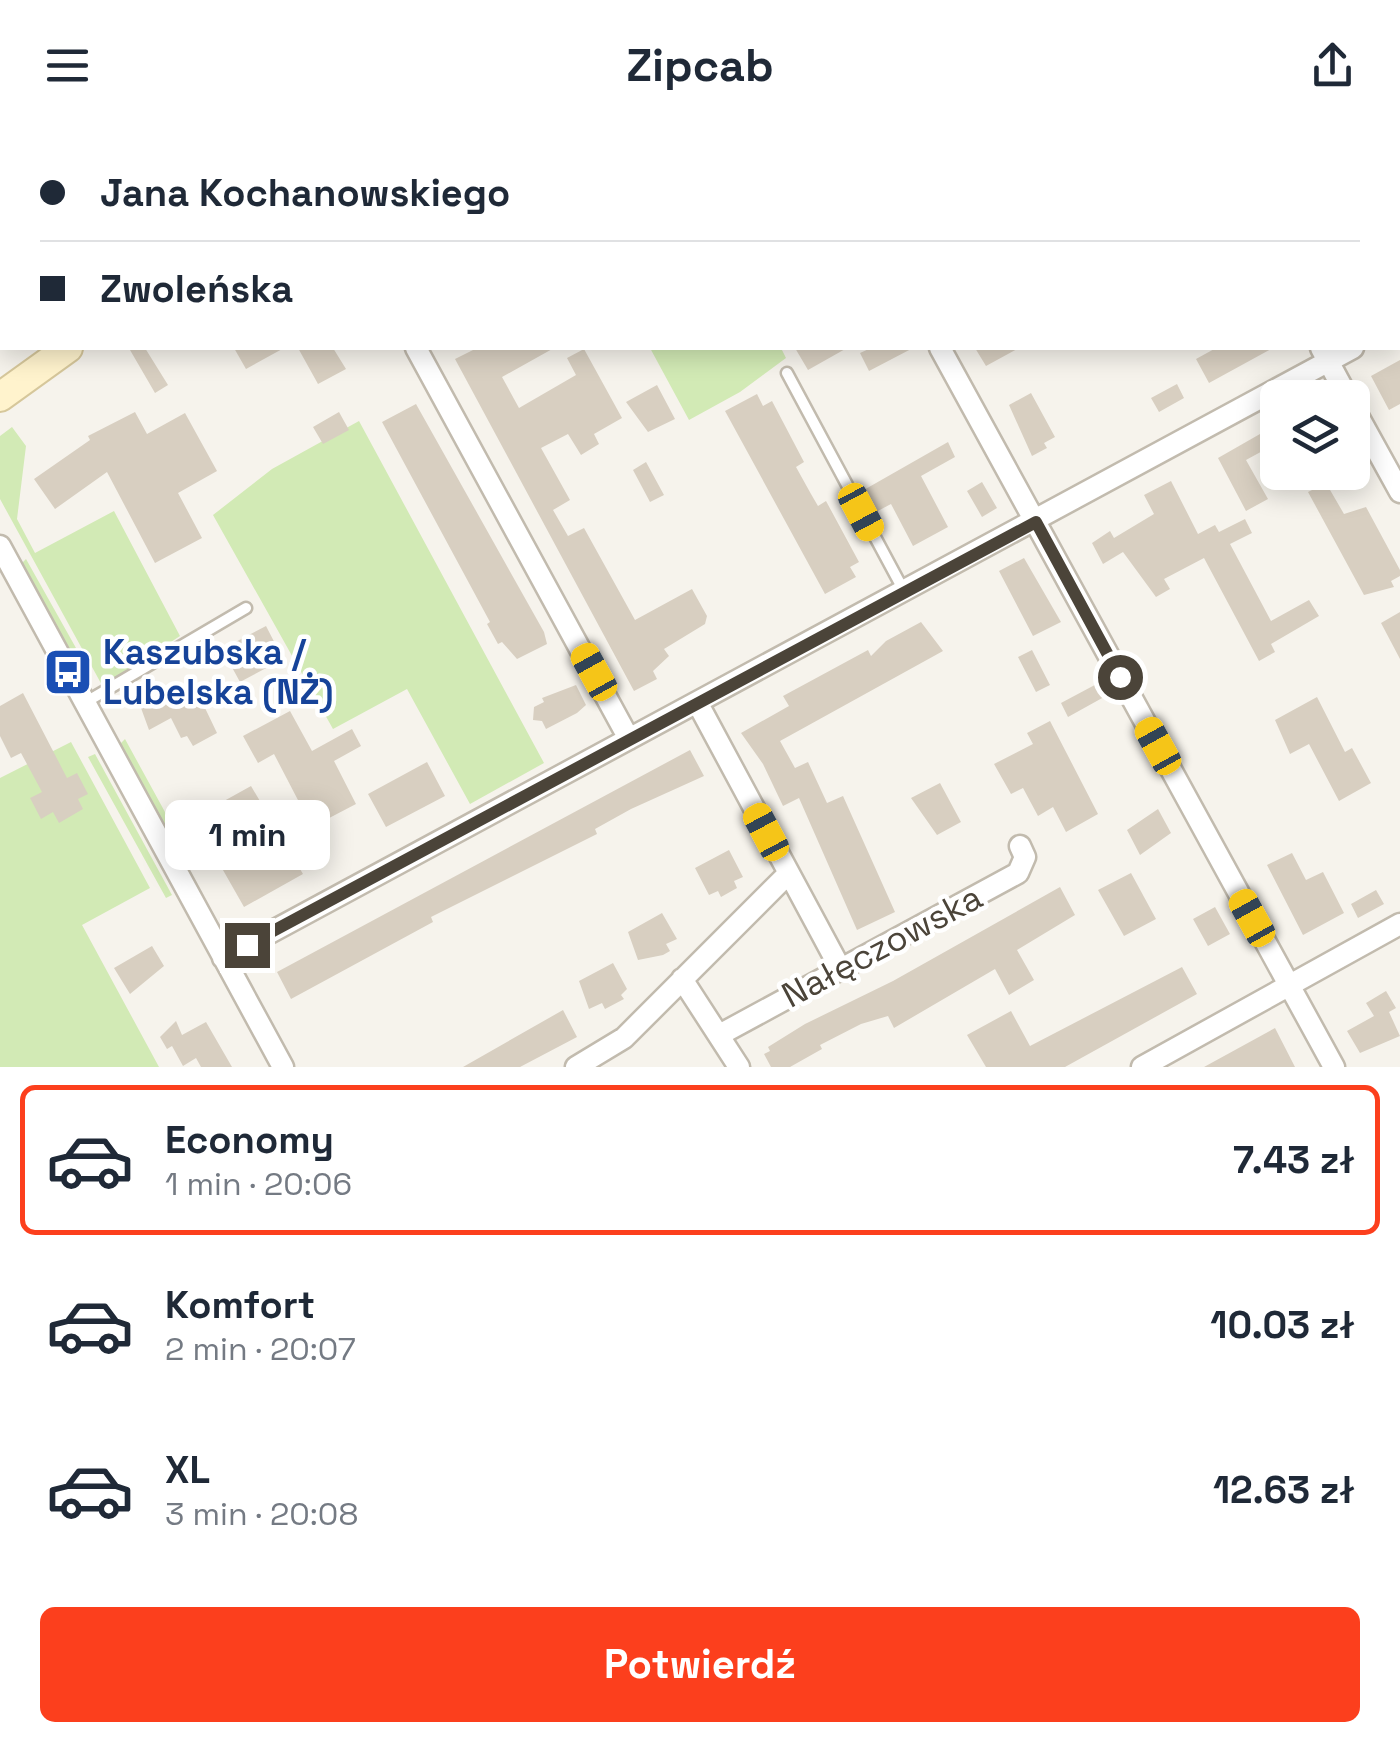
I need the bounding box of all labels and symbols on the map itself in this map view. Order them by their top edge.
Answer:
car [834,478,888,546]
place label: Kaszubska / Lubelska (NŻ) [103,630,333,714]
car [566,638,622,706]
bus stop icon: Kaszubska / Lubelska (NŻ) [42,646,94,698]
route start [1098,655,1143,700]
car [1130,712,1186,780]
car [739,798,793,866]
callout: 1 min [164,800,330,870]
street label: Nałęczowska [774,875,990,1017]
car [1224,884,1280,952]
route end [225,923,270,968]

